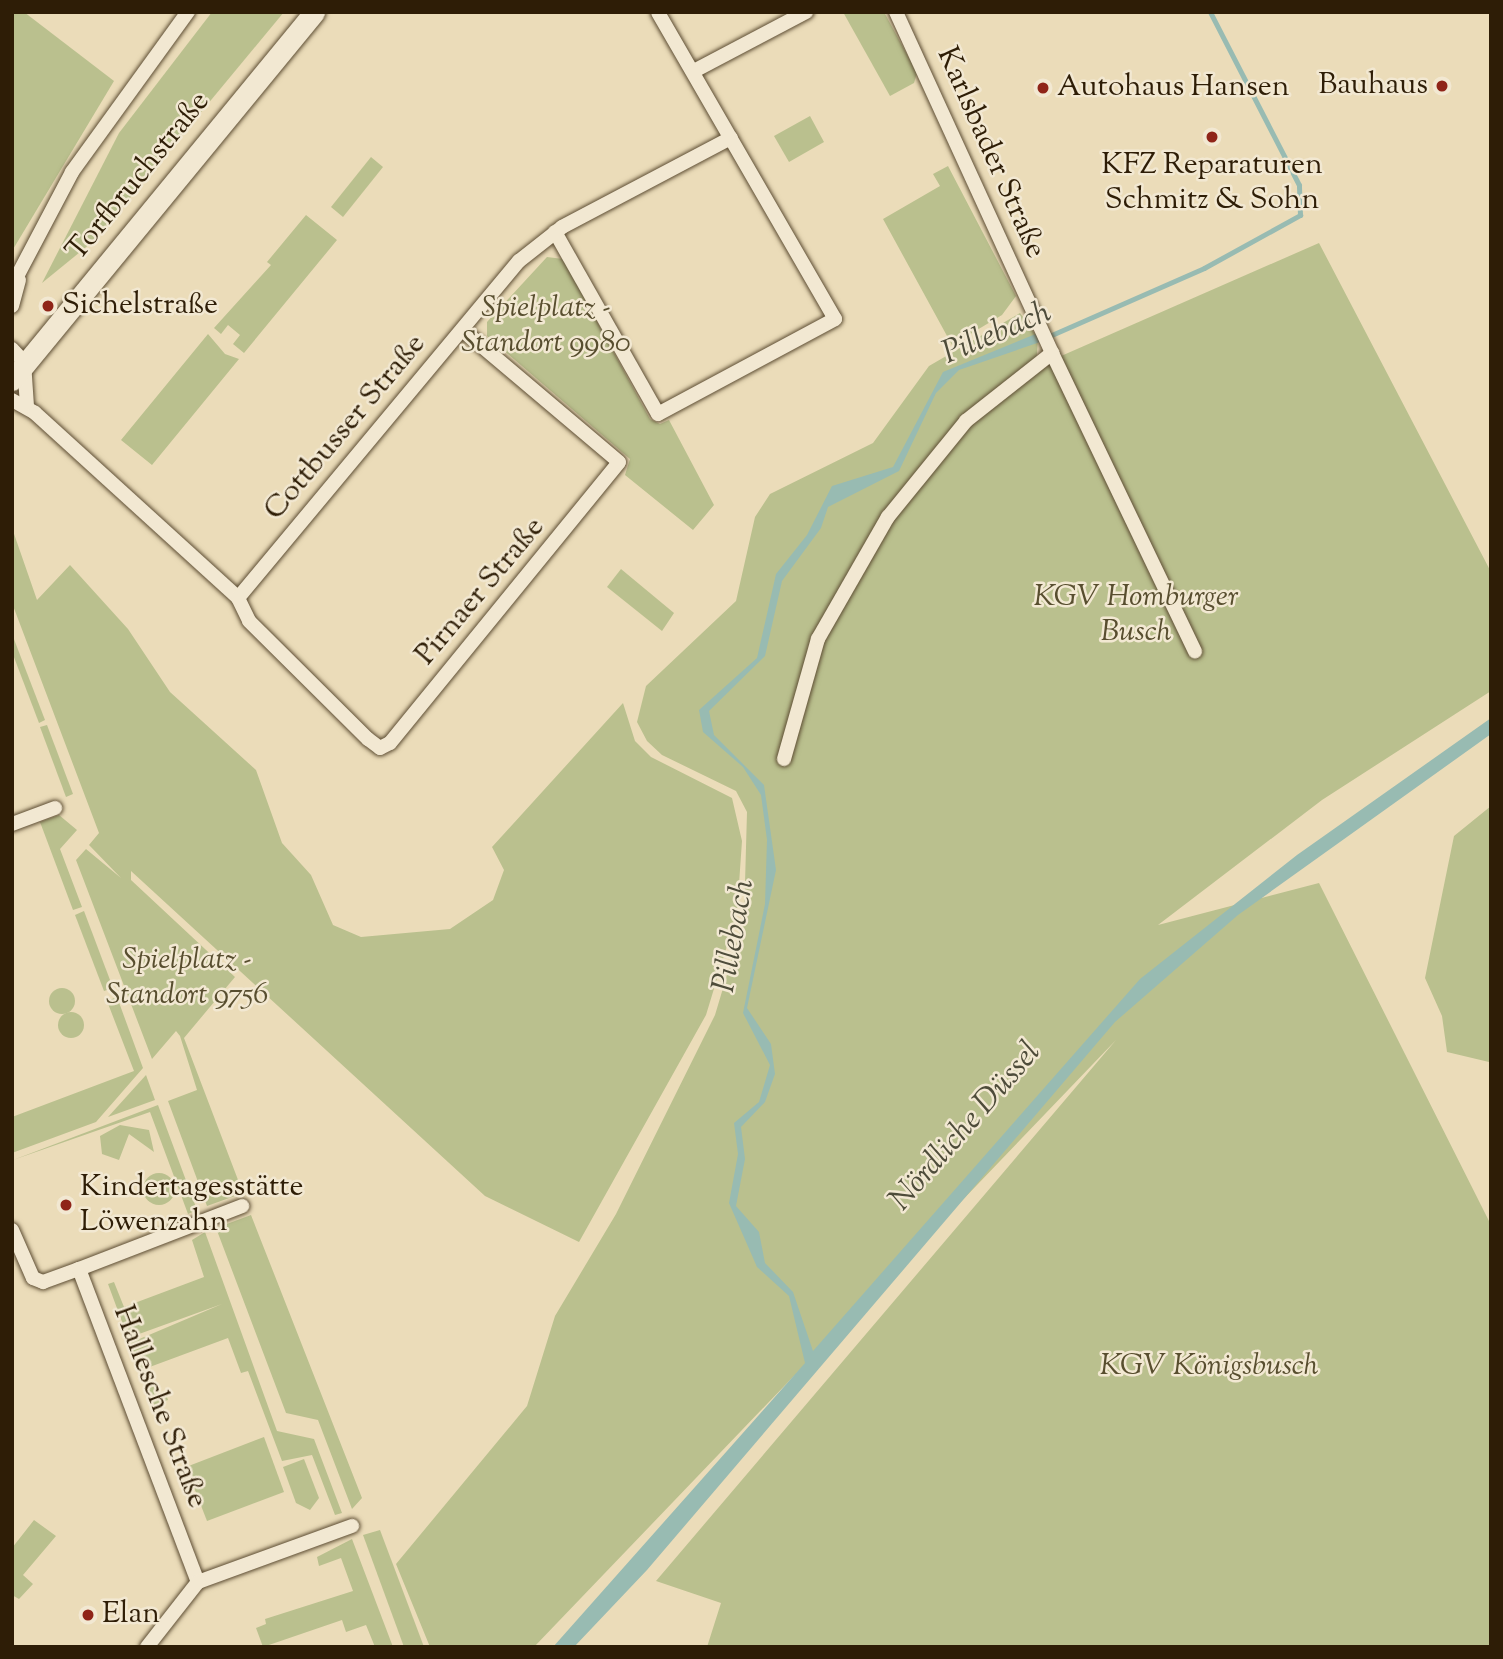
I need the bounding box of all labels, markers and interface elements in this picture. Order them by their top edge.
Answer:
street label: Karlsbader Straße [927,42,1053,264]
place label: Bauhaus [1318,68,1428,104]
place label: Autohaus Hansen [1057,70,1289,106]
marker: Bauhaus [1434,78,1450,94]
marker: Autohaus Hansen [1035,80,1051,96]
street label: Torfbruchstraße [60,85,218,269]
marker: KFZ Reparaturen Schmitz & Sohn [1204,129,1220,145]
place label: KFZ Reparaturen Schmitz & Sohn [1101,148,1323,218]
place label: Sichelstraße [62,288,218,324]
park label: Spielplatz - Standort 9980 [461,291,631,362]
water label: Pillebach [937,294,1057,374]
marker: Sichelstraße [40,298,56,314]
street label: Cottbusser Straße [258,328,434,528]
street label: Pirnaer Straße [409,511,553,673]
park label: KGV Homburger Busch [1034,580,1238,650]
water label: Pillebach [706,877,764,995]
park label: Spielplatz - Standort 9756 [106,943,268,1014]
water label: Nördliche Düssel [882,1035,1050,1219]
place label: Kindertagesstätte Löwenzahn [80,1170,304,1240]
marker: Kindertagesstätte Löwenzahn [58,1197,74,1213]
street label: Hallesche Straße [104,1301,214,1513]
park label: KGV Königsbusch [1100,1349,1318,1385]
place label: Elan [102,1597,160,1633]
marker: Elan [80,1607,96,1623]

